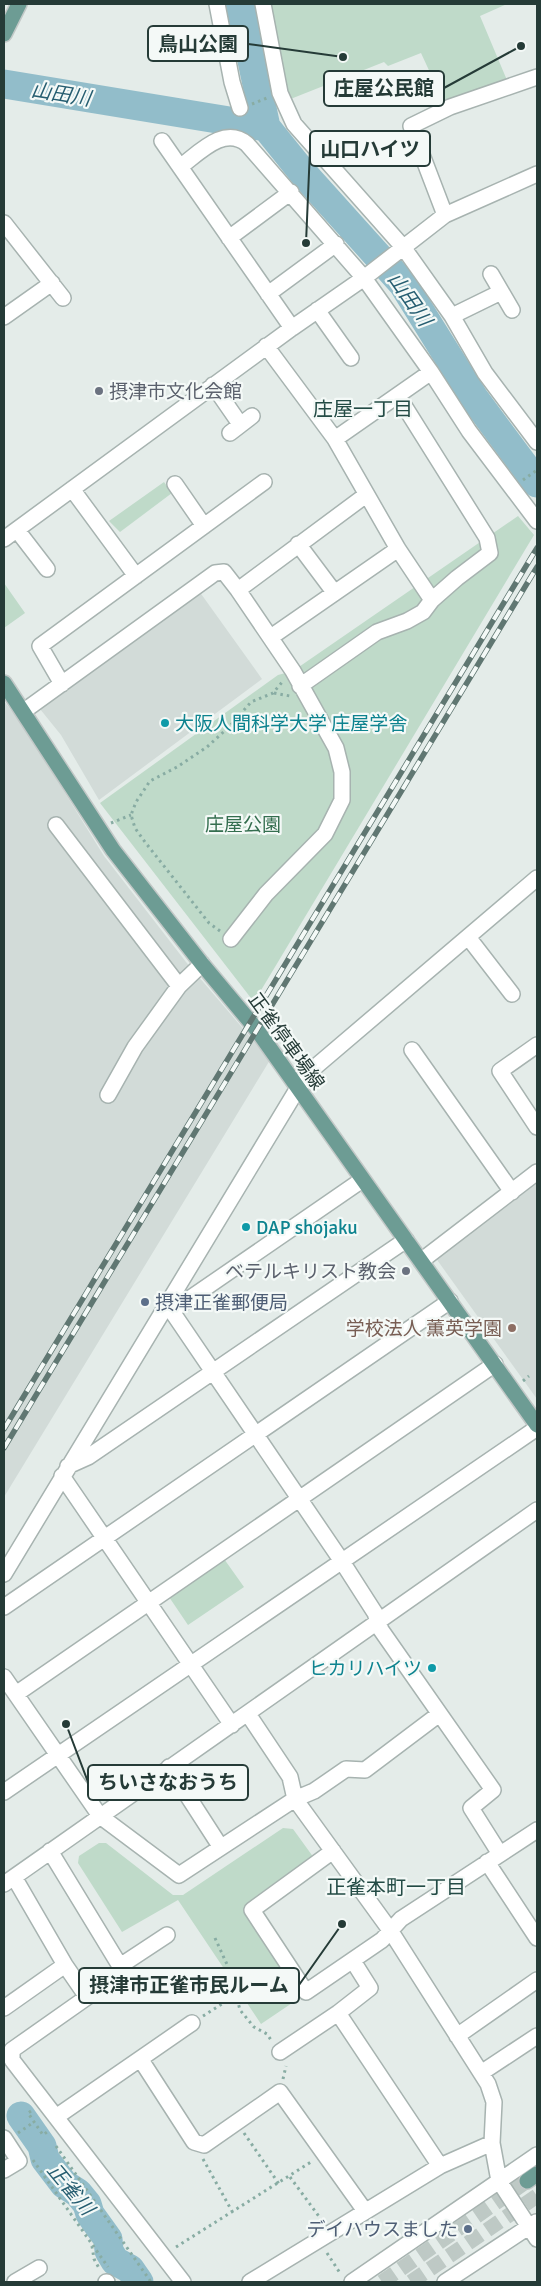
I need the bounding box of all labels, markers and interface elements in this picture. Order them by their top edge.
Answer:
callout: 鳥山公園 [148,26,248,61]
text: 鳥山公園 [158,32,238,57]
callout: 庄屋公民館 [324,71,444,106]
text: 庄屋公民館 [334,76,434,101]
water label: 山田川 [29,77,94,112]
callout: 山口ハイツ [310,131,430,166]
text: 山口ハイツ [320,137,420,162]
water label: 山田川 [382,268,438,333]
place label: 摂津市文化会館 [109,380,242,404]
marker: 摂津市文化会館 [93,385,105,397]
district label: 庄屋一丁目 [313,397,413,422]
place label: 大阪人間科学大学 庄屋学舎 [175,712,407,736]
marker: 大阪人間科学大学 庄屋学舎 [159,717,171,729]
park label: 庄屋公園 [205,813,281,837]
street label: 正雀停車場線 [243,988,329,1095]
place label: DAP shojaku [256,1216,358,1240]
marker: DAP shojaku [240,1221,252,1233]
place label: ベテルキリスト教会 [225,1260,396,1284]
marker: ベテルキリスト教会 [400,1265,412,1277]
place label: 摂津正雀郵便局 [155,1291,288,1315]
marker: 摂津正雀郵便局 [139,1296,151,1308]
place label: 学校法人 薫英学園 [346,1317,502,1341]
marker: 学校法人 薫英学園 [506,1322,518,1334]
place label: ヒカリハイツ [308,1657,422,1681]
marker: ヒカリハイツ [426,1662,438,1674]
callout: ちいさなおうち [88,1765,248,1800]
text: ちいさなおうち [98,1770,238,1795]
district label: 正雀本町一丁目 [326,1875,466,1900]
callout: 摂津市正雀市民ルーム [79,1968,299,2003]
text: 摂津市正雀市民ルーム [89,1973,289,1998]
water label: 正雀川 [42,2158,101,2222]
place label: デイハウスました [306,2218,458,2242]
marker: デイハウスました [462,2223,474,2235]

